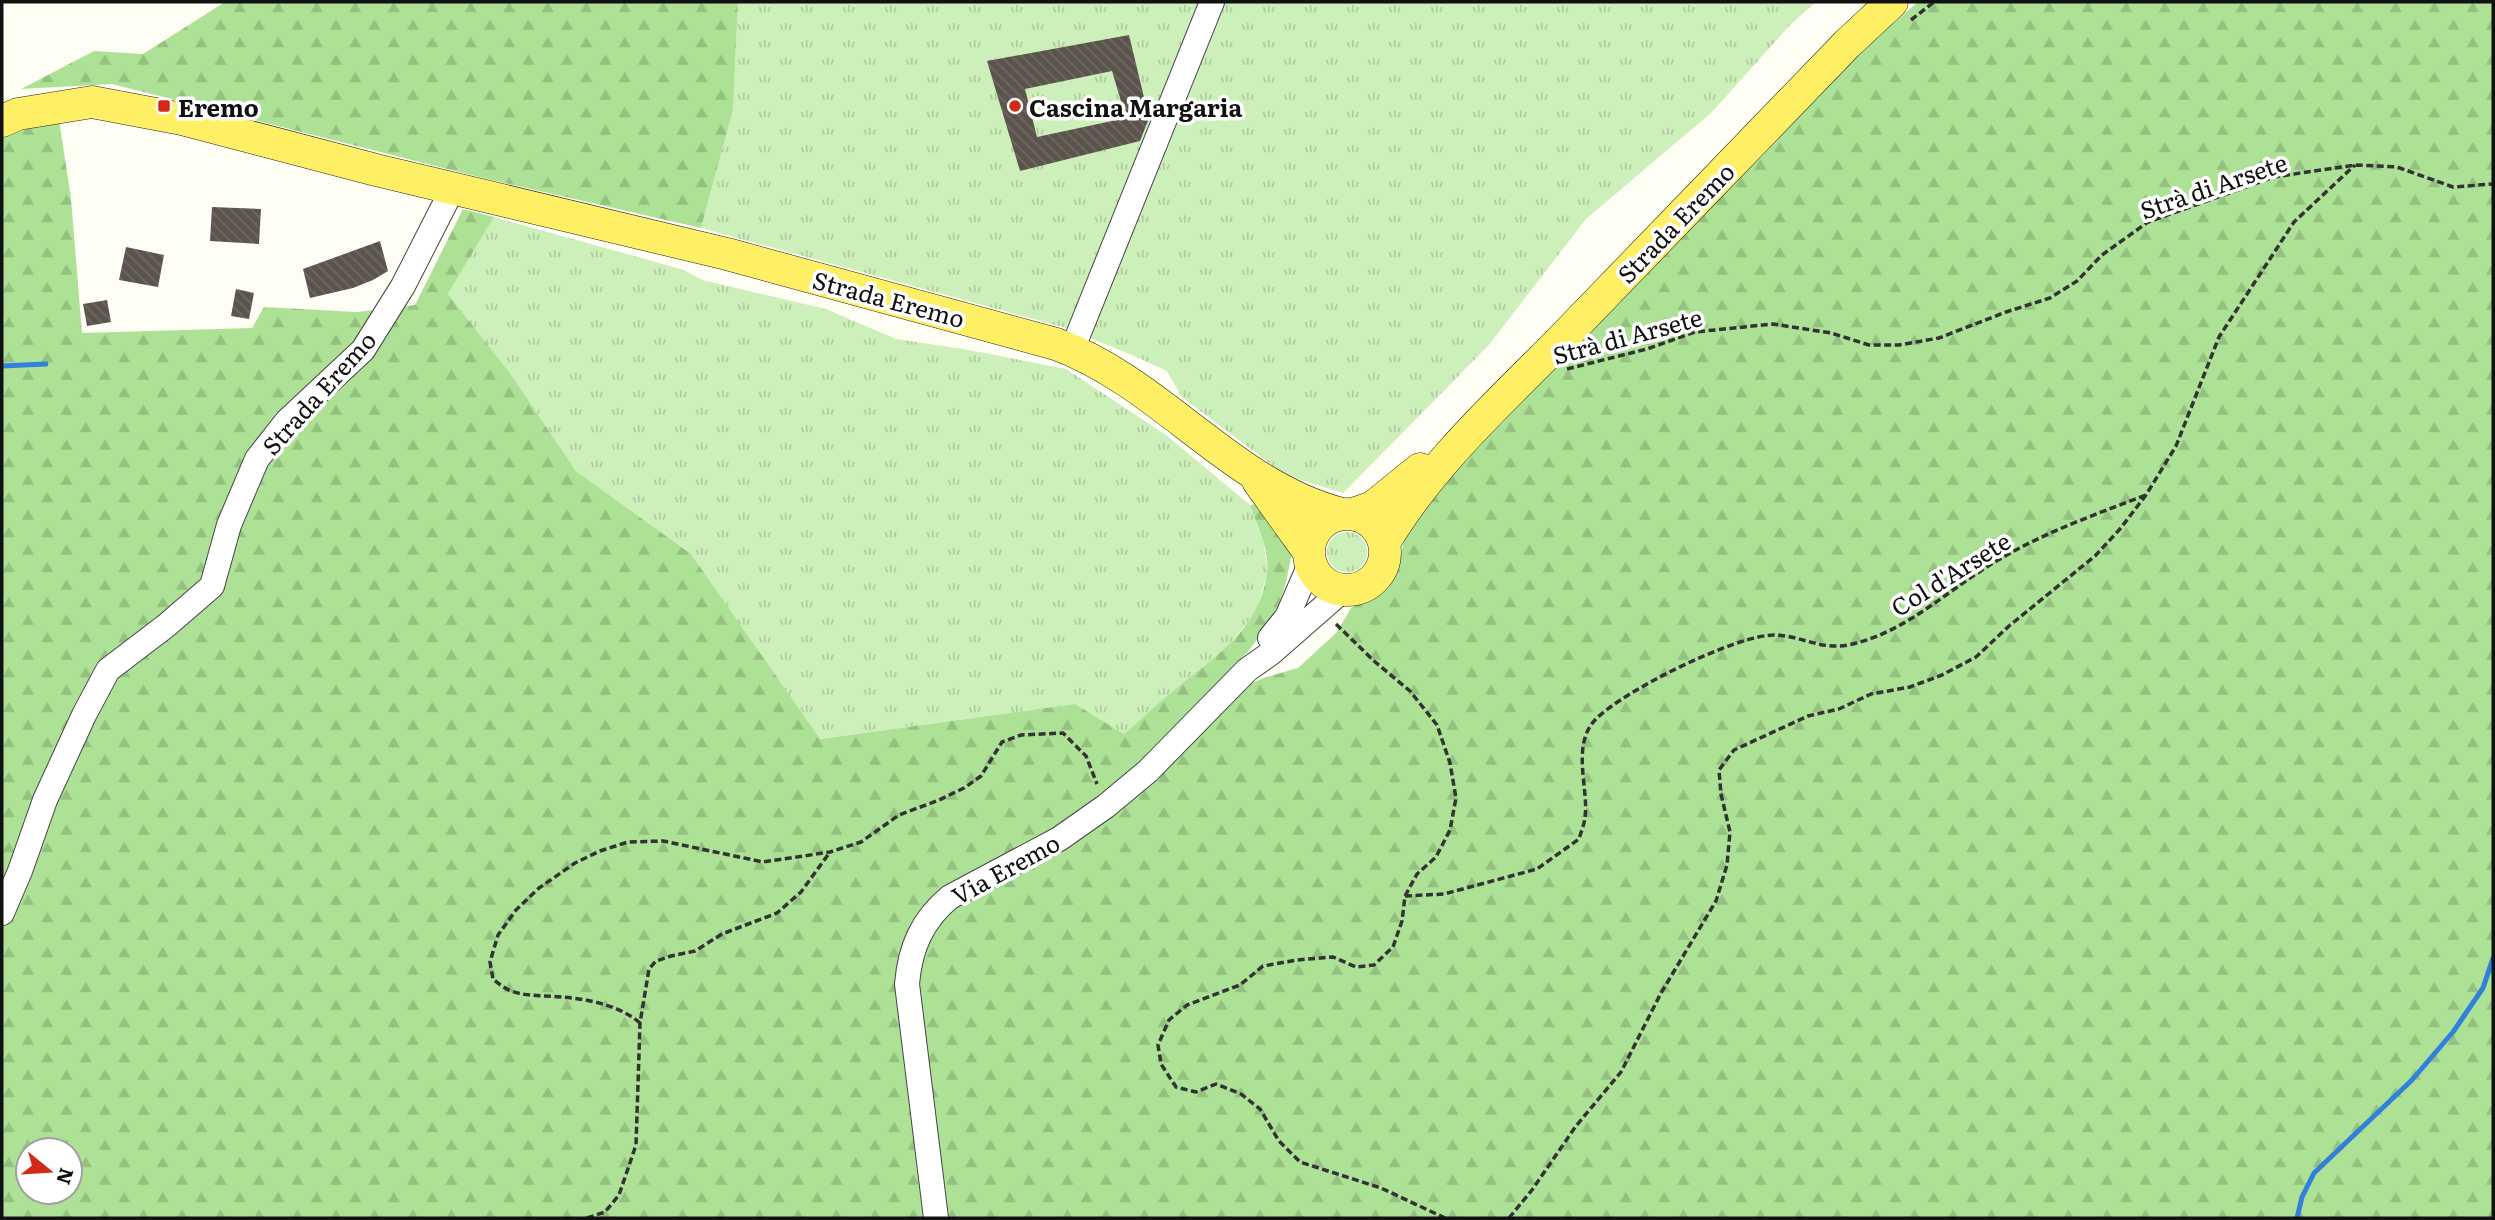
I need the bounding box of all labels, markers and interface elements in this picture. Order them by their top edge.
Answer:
place label: Eremo [178,89,259,124]
place label: Cascina Margaria [1029,89,1243,124]
marker: Eremo [156,98,172,114]
marker: Cascina Margaria [1007,98,1023,114]
street label: Strà di Arsete [2135,143,2291,227]
street label: Strada Eremo [1608,154,1742,290]
street label: Strada Eremo [809,261,969,335]
street label: Strà di Arsete [1548,298,1706,372]
street label: Strada Eremo [253,322,383,462]
street label: Col d'Arsete [1883,522,2017,624]
street label: Via Eremo [945,824,1065,912]
north arrow [14,1136,84,1206]
text: N [50,1165,82,1189]

